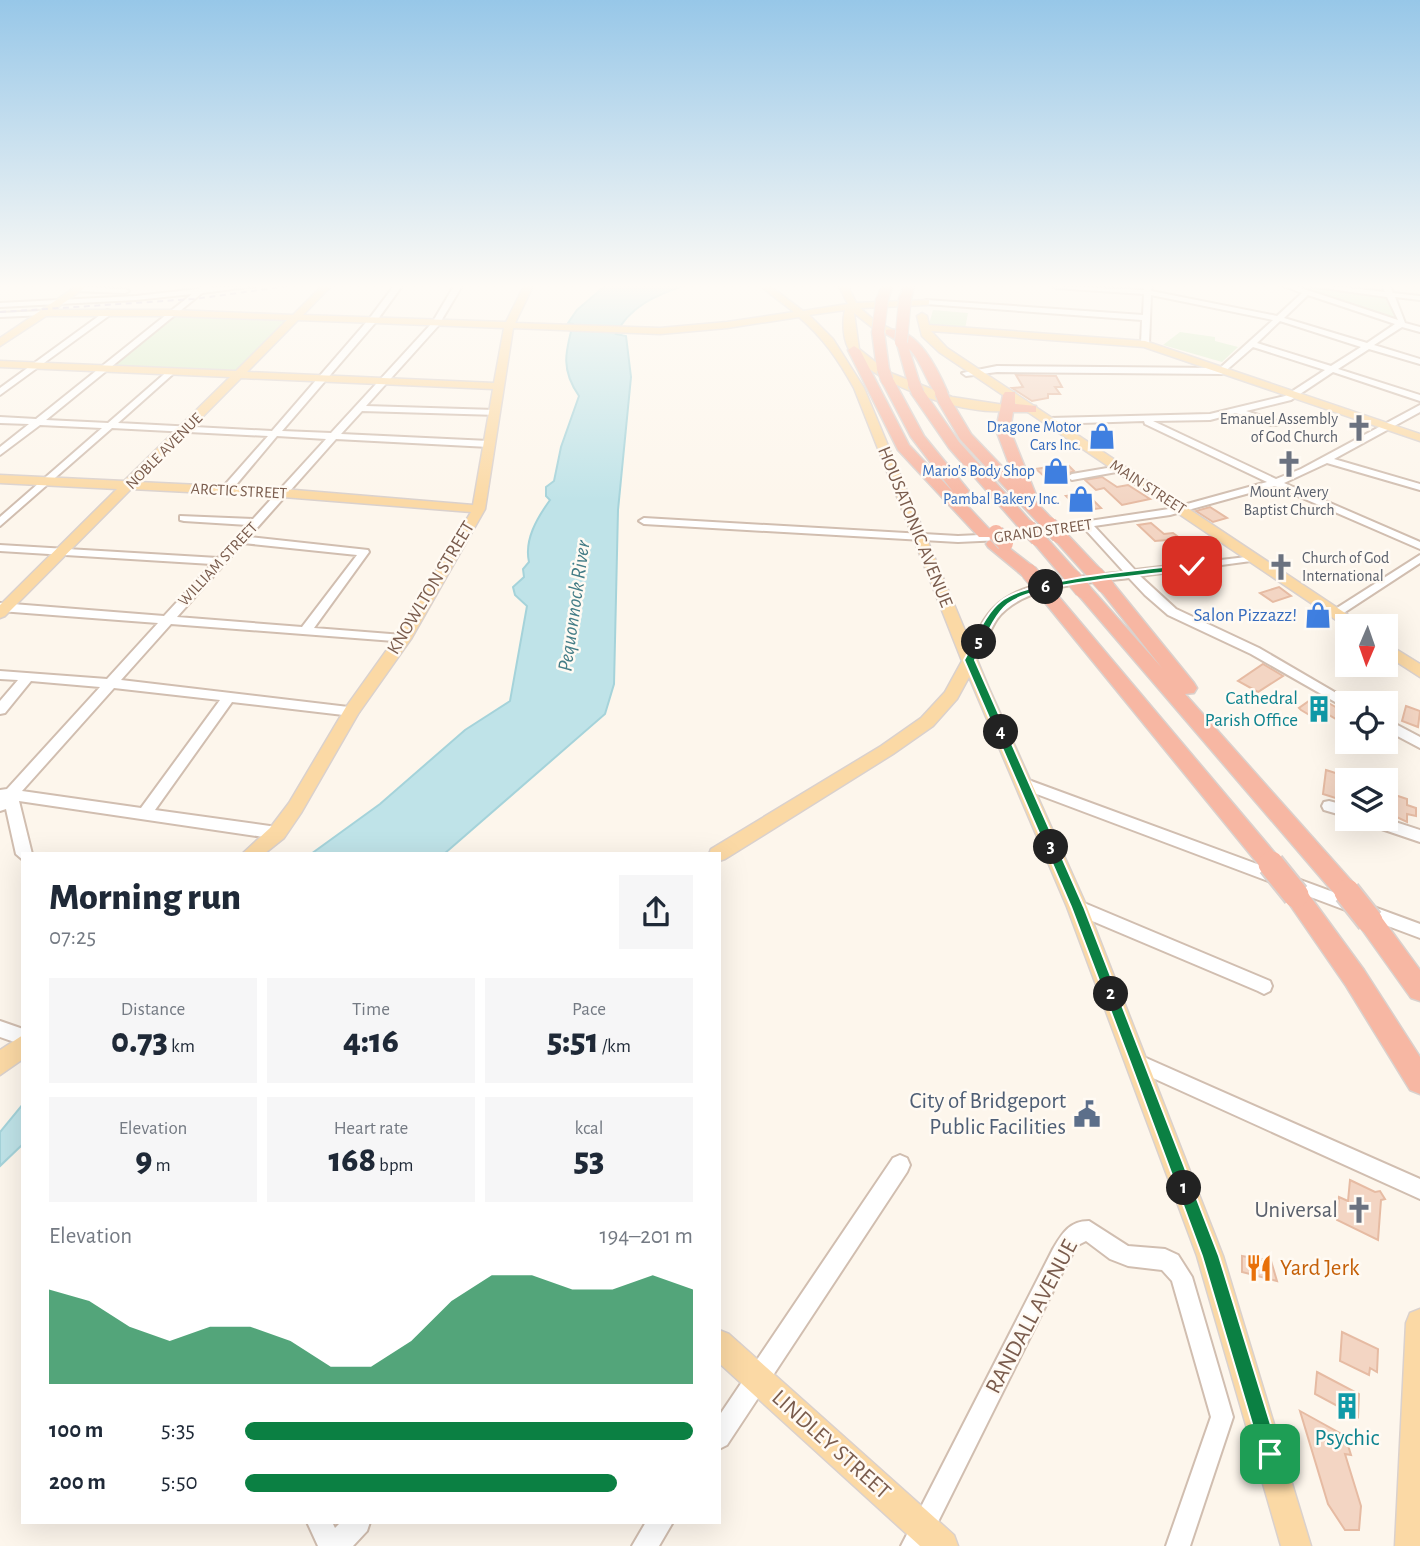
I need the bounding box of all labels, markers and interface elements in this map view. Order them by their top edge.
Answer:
street label: NOBLE AVENUE [123,410,205,492]
place label: Emanuel Assembly of God Church [1220,411,1338,445]
church icon: Emanuel Assembly of God Church [1344,413,1374,443]
place label: Dragone Motor Cars Inc. [987,419,1082,453]
shop icon: Dragone Motor Cars Inc. [1087,421,1117,451]
street label: HOUSATONIC AVENUE [874,444,956,610]
church icon: Mount Avery Baptist Church [1274,449,1304,479]
shop icon: Mario's Body Shop [1041,456,1071,486]
street label: MAIN STREET [1107,457,1189,517]
place label: Mario's Body Shop [922,463,1035,480]
street label: ARCTIC STREET [190,480,288,502]
shop icon: Pambal Bakery Inc. [1066,484,1096,514]
place label: Mount Avery Baptist Church [1243,484,1335,518]
place label: Pambal Bakery Inc. [943,491,1060,508]
street label: GRAND STREET [993,516,1093,546]
street label: KNOWLTON STREET [384,518,478,658]
street label: WILLIAM STREET [175,519,261,609]
pin [1162,536,1222,596]
water label: Pequonnock River [554,538,594,673]
icon: check [1173,547,1211,585]
place label: Church of God International [1302,550,1389,584]
church icon: Church of God International [1266,552,1296,582]
pin: 6 [1028,570,1064,604]
text: 6 [1041,577,1050,596]
shop icon: Salon Pizzazz! [1303,600,1333,630]
place label: Salon Pizzazz! [1193,606,1297,625]
north arrow [1335,614,1398,677]
map controls [1335,614,1398,831]
pin: 5 [962,624,996,660]
text: 5 [974,632,983,651]
place label: Cathedral Parish Office [1205,689,1298,730]
button: locate [1335,691,1398,754]
building icon: Cathedral Parish Office [1304,694,1334,724]
pin: 4 [984,714,1018,750]
text: 4 [996,722,1005,741]
button: layers [1335,768,1398,831]
pin: 3 [1034,830,1068,864]
text: 3 [1046,837,1055,856]
button: share [619,875,693,949]
text: Morning run [49,879,241,917]
text: 07:25 [49,926,96,949]
pin: 2 [1094,976,1128,1012]
text: 2 [1106,984,1115,1003]
text: Distance [121,1000,185,1019]
text: Time [352,1000,390,1019]
text: Pace [572,1000,606,1019]
text: 0.73 [111,1024,168,1059]
text: 4:16 [343,1024,399,1059]
text: 5:51 [547,1024,599,1059]
text: km [168,1037,195,1056]
text: /km [599,1037,631,1056]
place label: City of Bridgeport Public Facilities [910,1090,1067,1139]
public building icon: City of Bridgeport Public Facilities [1072,1099,1102,1129]
text: Elevation [119,1119,187,1138]
text: Heart rate [334,1119,408,1138]
text: kcal [575,1119,603,1138]
text: 9 [135,1143,152,1178]
text: 168 [328,1143,376,1178]
text: 53 [574,1143,604,1178]
text: m [152,1156,171,1175]
text: bpm [376,1156,414,1175]
pin: 1 [1166,1170,1202,1206]
text: 1 [1180,1178,1187,1197]
church icon: Universal [1344,1195,1374,1225]
place label: Universal [1254,1199,1338,1222]
text: Elevation [49,1225,132,1248]
text: 194–201 m [600,1225,693,1248]
street label: RANDALL AVENUE [982,1236,1082,1398]
restaurant icon: Yard Jerk [1244,1253,1274,1283]
place label: Yard Jerk [1280,1257,1360,1280]
street label: LINDLEY STREET [767,1386,895,1504]
building icon: Psychic [1332,1391,1362,1421]
text: 100 m [49,1419,103,1442]
text: 5:35 [161,1419,195,1442]
pin [1240,1424,1300,1484]
place label: Psychic [1315,1427,1380,1450]
icon: arrive [1251,1435,1289,1473]
text: 200 m [49,1471,106,1494]
text: 5:50 [161,1471,198,1494]

